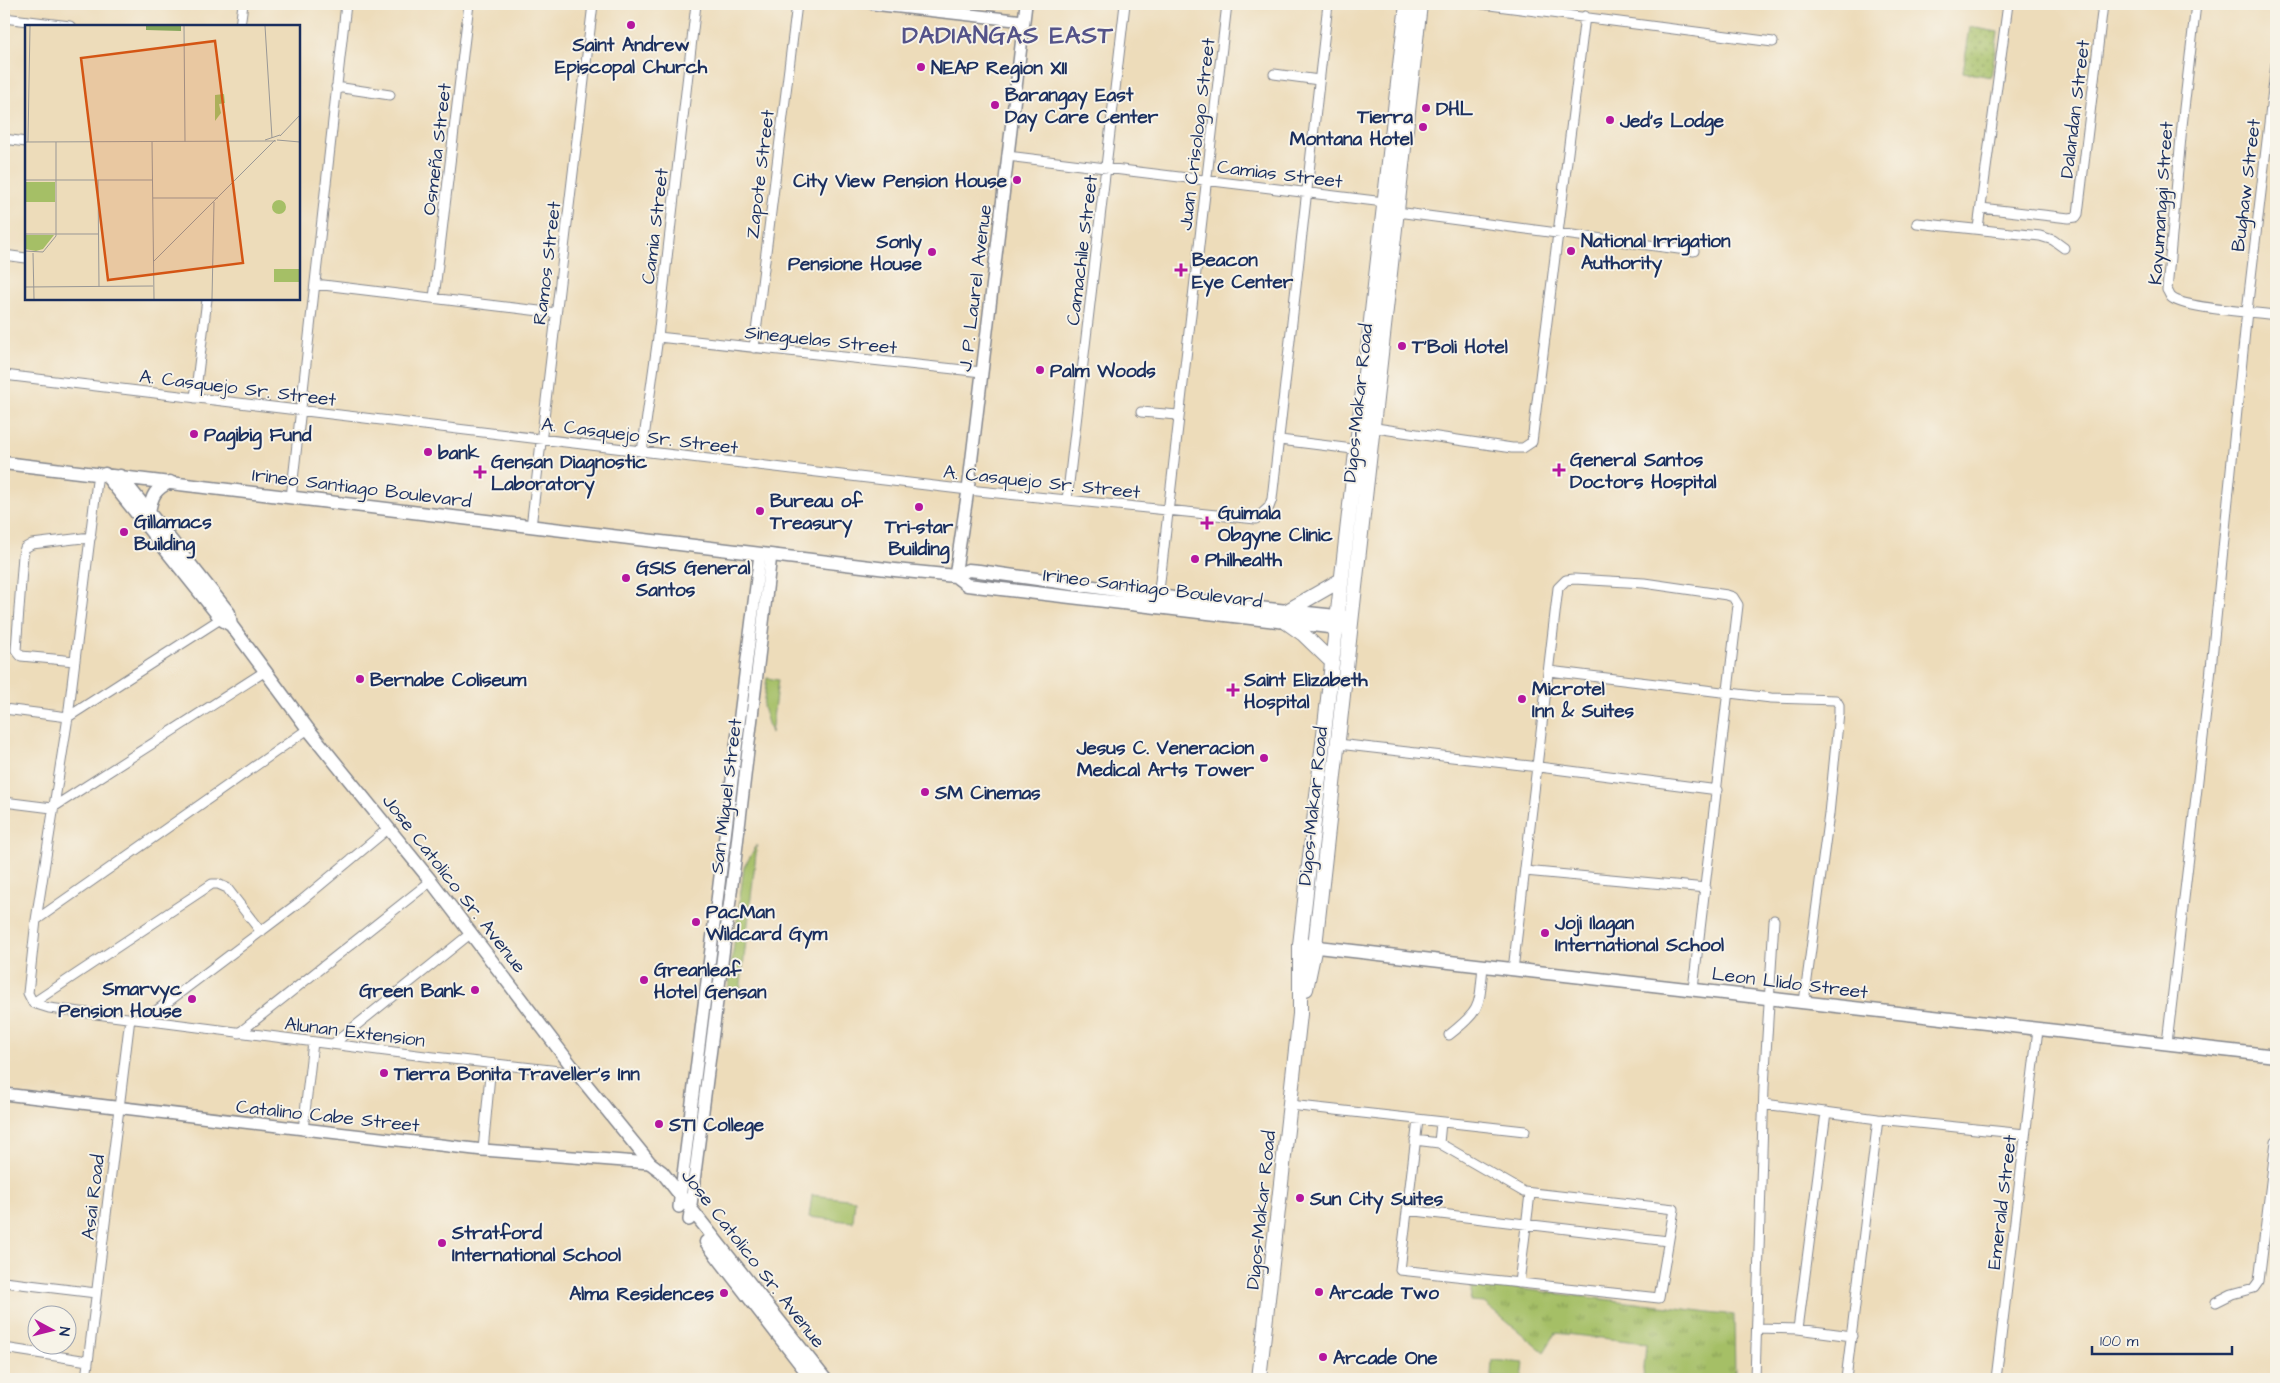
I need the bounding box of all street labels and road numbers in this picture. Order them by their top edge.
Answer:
street label: Juan Crisologo Street [1172,36,1224,232]
street label: Dalandan Street [2054,38,2097,180]
street label: Osmeña Street [416,81,459,217]
street label: Zapote Street [739,108,782,240]
street label: Bughaw Street [2225,117,2269,253]
street label: Kayumanggi Street [2142,120,2182,286]
street label: Camias Street [1216,153,1344,196]
street label: Camia Street [635,166,676,286]
street label: Camachile Street [1060,173,1105,327]
street label: Ramos Street [527,199,569,327]
street label: J. P. Laurel Avenue [952,203,999,373]
street label: Sineguelas Street [743,319,899,363]
street label: Digos-Makar Road [1337,322,1381,484]
street label: A. Casquejo Sr. Street [138,363,338,414]
street label: A. Casquejo Sr. Street [540,411,740,462]
street label: A. Casquejo Sr. Street [942,459,1142,506]
street label: Irineo Santiago Boulevard [250,462,473,516]
street label: Irineo Santiago Boulevard [1041,562,1264,616]
street label: San Miguel Street [704,717,750,876]
street label: Digos-Makar Road [1292,725,1336,887]
street label: Jose Catolico Sr. Avenue [375,789,532,979]
street label: Leon Llido Street [1710,961,1870,1006]
street label: Alunan Extension [283,1010,427,1055]
street label: Catalino Cabe Street [235,1093,421,1140]
street label: Digos-Makar Road [1240,1129,1284,1291]
street label: Emerald Street [1981,1133,2024,1271]
street label: Asai Road [75,1153,112,1241]
street label: Jose Catolico Sr. Avenue [674,1164,831,1354]

